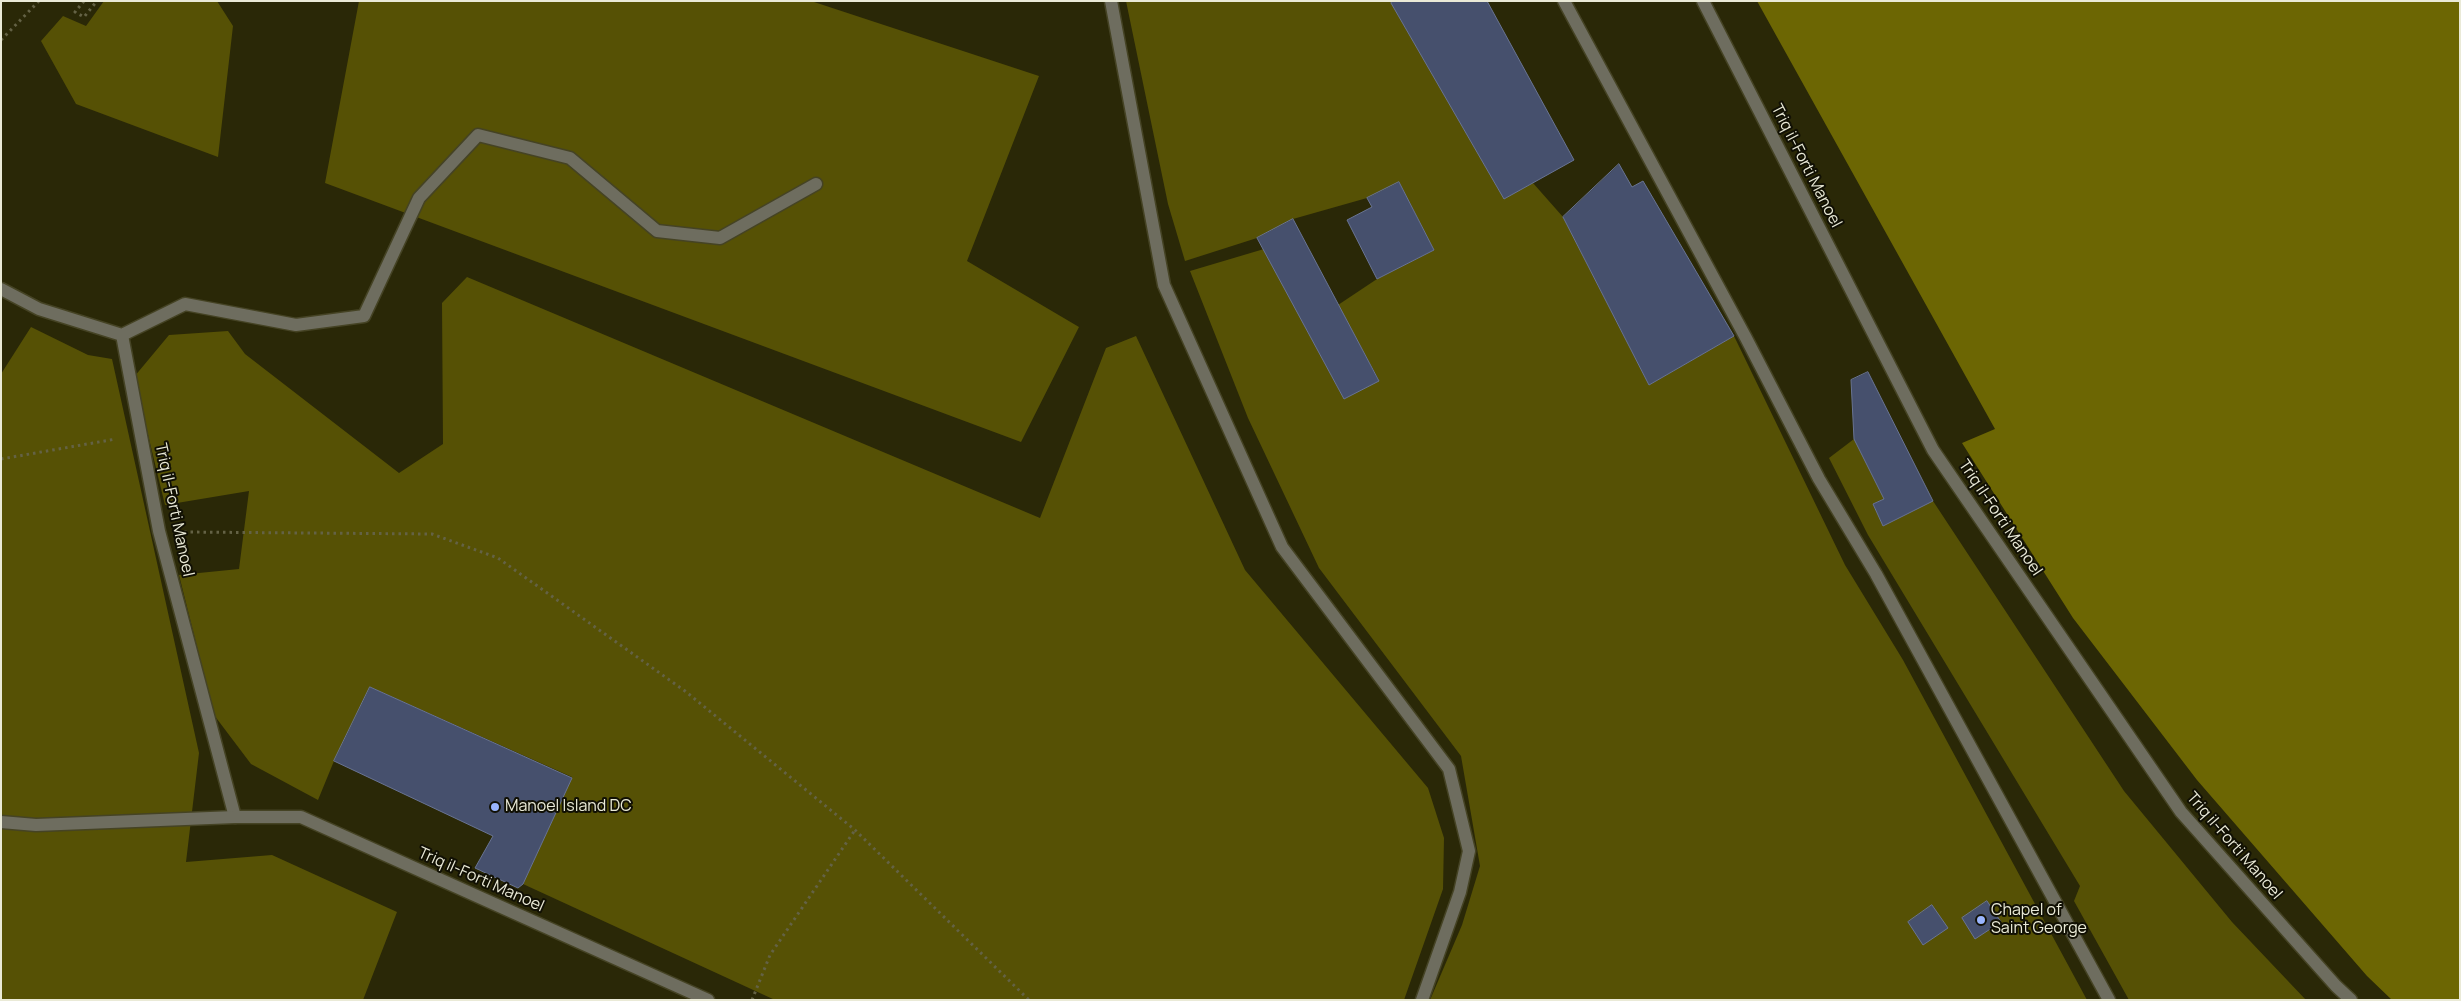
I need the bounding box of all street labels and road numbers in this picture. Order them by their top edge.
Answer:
street label: Triq il-Forti Manoel [1767,101,1845,231]
street label: Triq il-Forti Manoel [150,442,198,578]
street label: Triq il-Forti Manoel [1954,456,2046,580]
street label: Triq il-Forti Manoel [2182,788,2286,904]
street label: Triq il-Forti Manoel [415,844,547,916]

